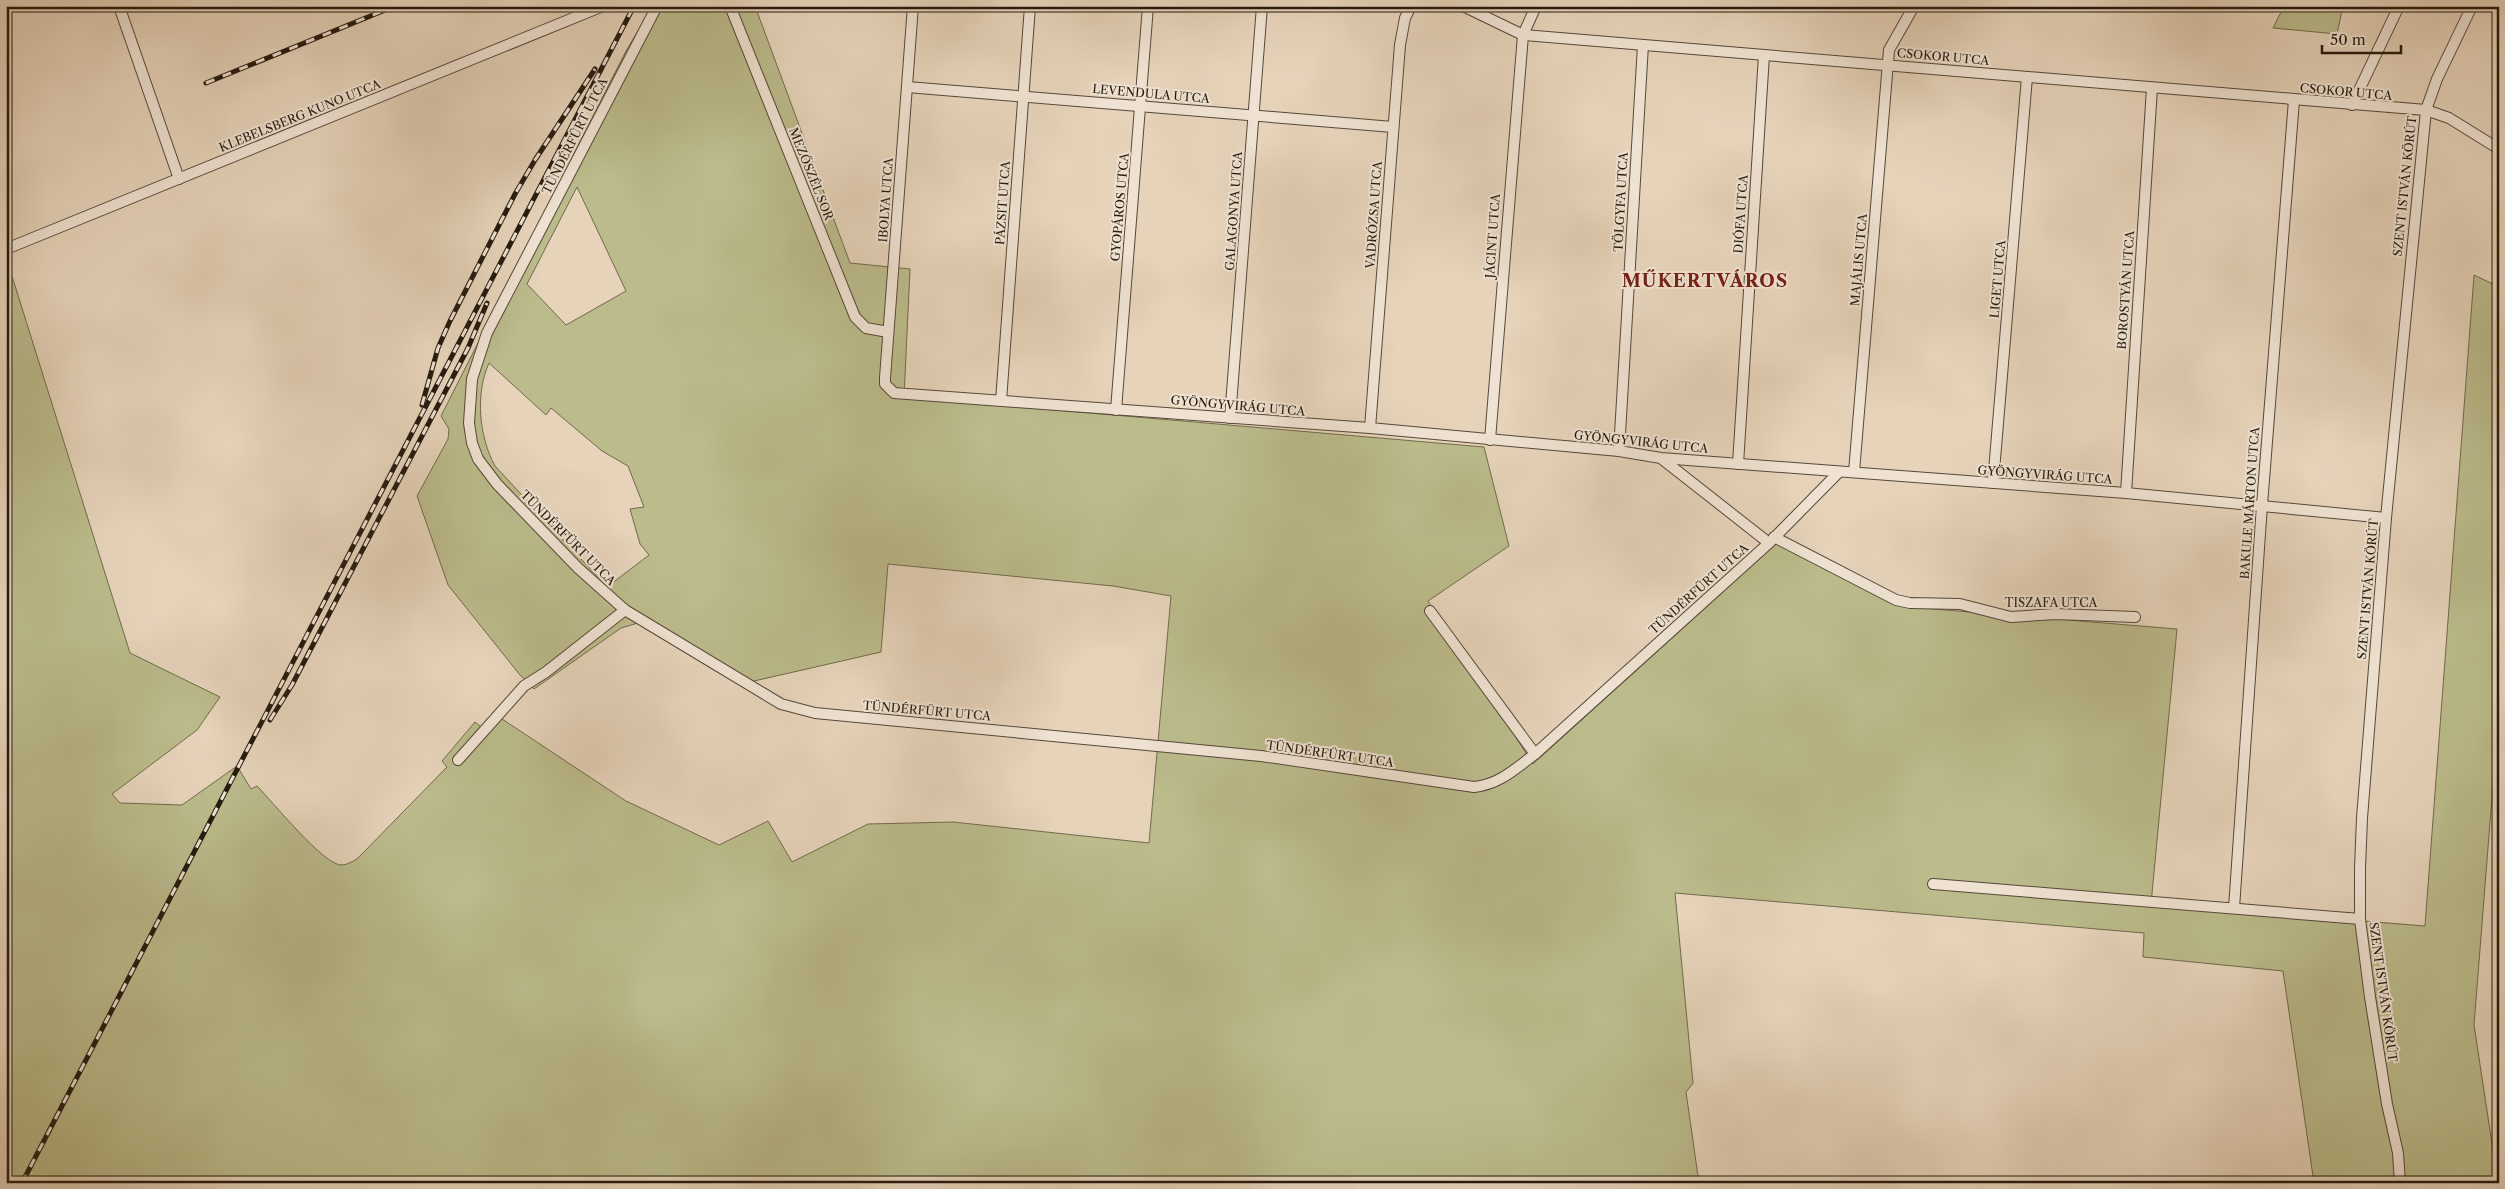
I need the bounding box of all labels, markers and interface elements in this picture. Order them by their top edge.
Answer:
scale bar [2322,22,2401,54]
text: 50 m [2330,30,2366,49]
street label: CSOKOR UTCA [1896,45,1991,68]
street label: TÜNDÉRFÜRT UTCA [538,74,611,196]
street label: KLEBELSBERG KUNO UTCA [217,76,384,155]
street label: CSOKOR UTCA [2299,80,2394,103]
street label: LEVENDULA UTCA [1092,81,1211,106]
street label: SZENT ISTVÁN KÖRÚT [2389,115,2419,257]
street label: MEZŐSZÉL SOR [786,125,838,223]
street label: GALAGONYA UTCA [1222,150,1245,271]
street label: GYOPÁROS UTCA [1106,151,1132,262]
street label: TÖLGYFA UTCA [1609,151,1631,252]
street label: IBOLYA UTCA [875,156,896,243]
street label: PÁZSIT UTCA [991,159,1013,246]
street label: VADRÓZSA UTCA [1361,159,1385,270]
street label: DIÓFA UTCA [1729,173,1751,254]
street label: JÁCINT UTCA [1481,192,1503,281]
street label: MAJÁLIS UTCA [1846,212,1870,307]
street label: BOROSTYÁN UTCA [2113,229,2137,350]
street label: LIGET UTCA [1987,238,2008,319]
district label: MŰKERTVÁROS [1622,269,1788,292]
street label: GYÖNGYVIRÁG UTCA [1170,391,1307,419]
street label: BAKULE MÁRTON UTCA [2236,425,2262,580]
street label: GYÖNGYVIRÁG UTCA [1573,426,1710,456]
street label: GYÖNGYVIRÁG UTCA [1977,461,2114,487]
street label: TÜNDÉRFÜRT UTCA [518,486,621,589]
street label: SZENT ISTVÁN KÖRÚT [2353,518,2381,660]
street label: TÜNDÉRFÜRT UTCA [1645,539,1752,637]
street label: TISZAFA UTCA [2005,595,2099,610]
street label: TÜNDÉRFÜRT UTCA [862,696,993,724]
street label: TÜNDÉRFÜRT UTCA [1265,736,1396,770]
street label: SZENT ISTVÁN KÖRÚT [2366,921,2402,1063]

